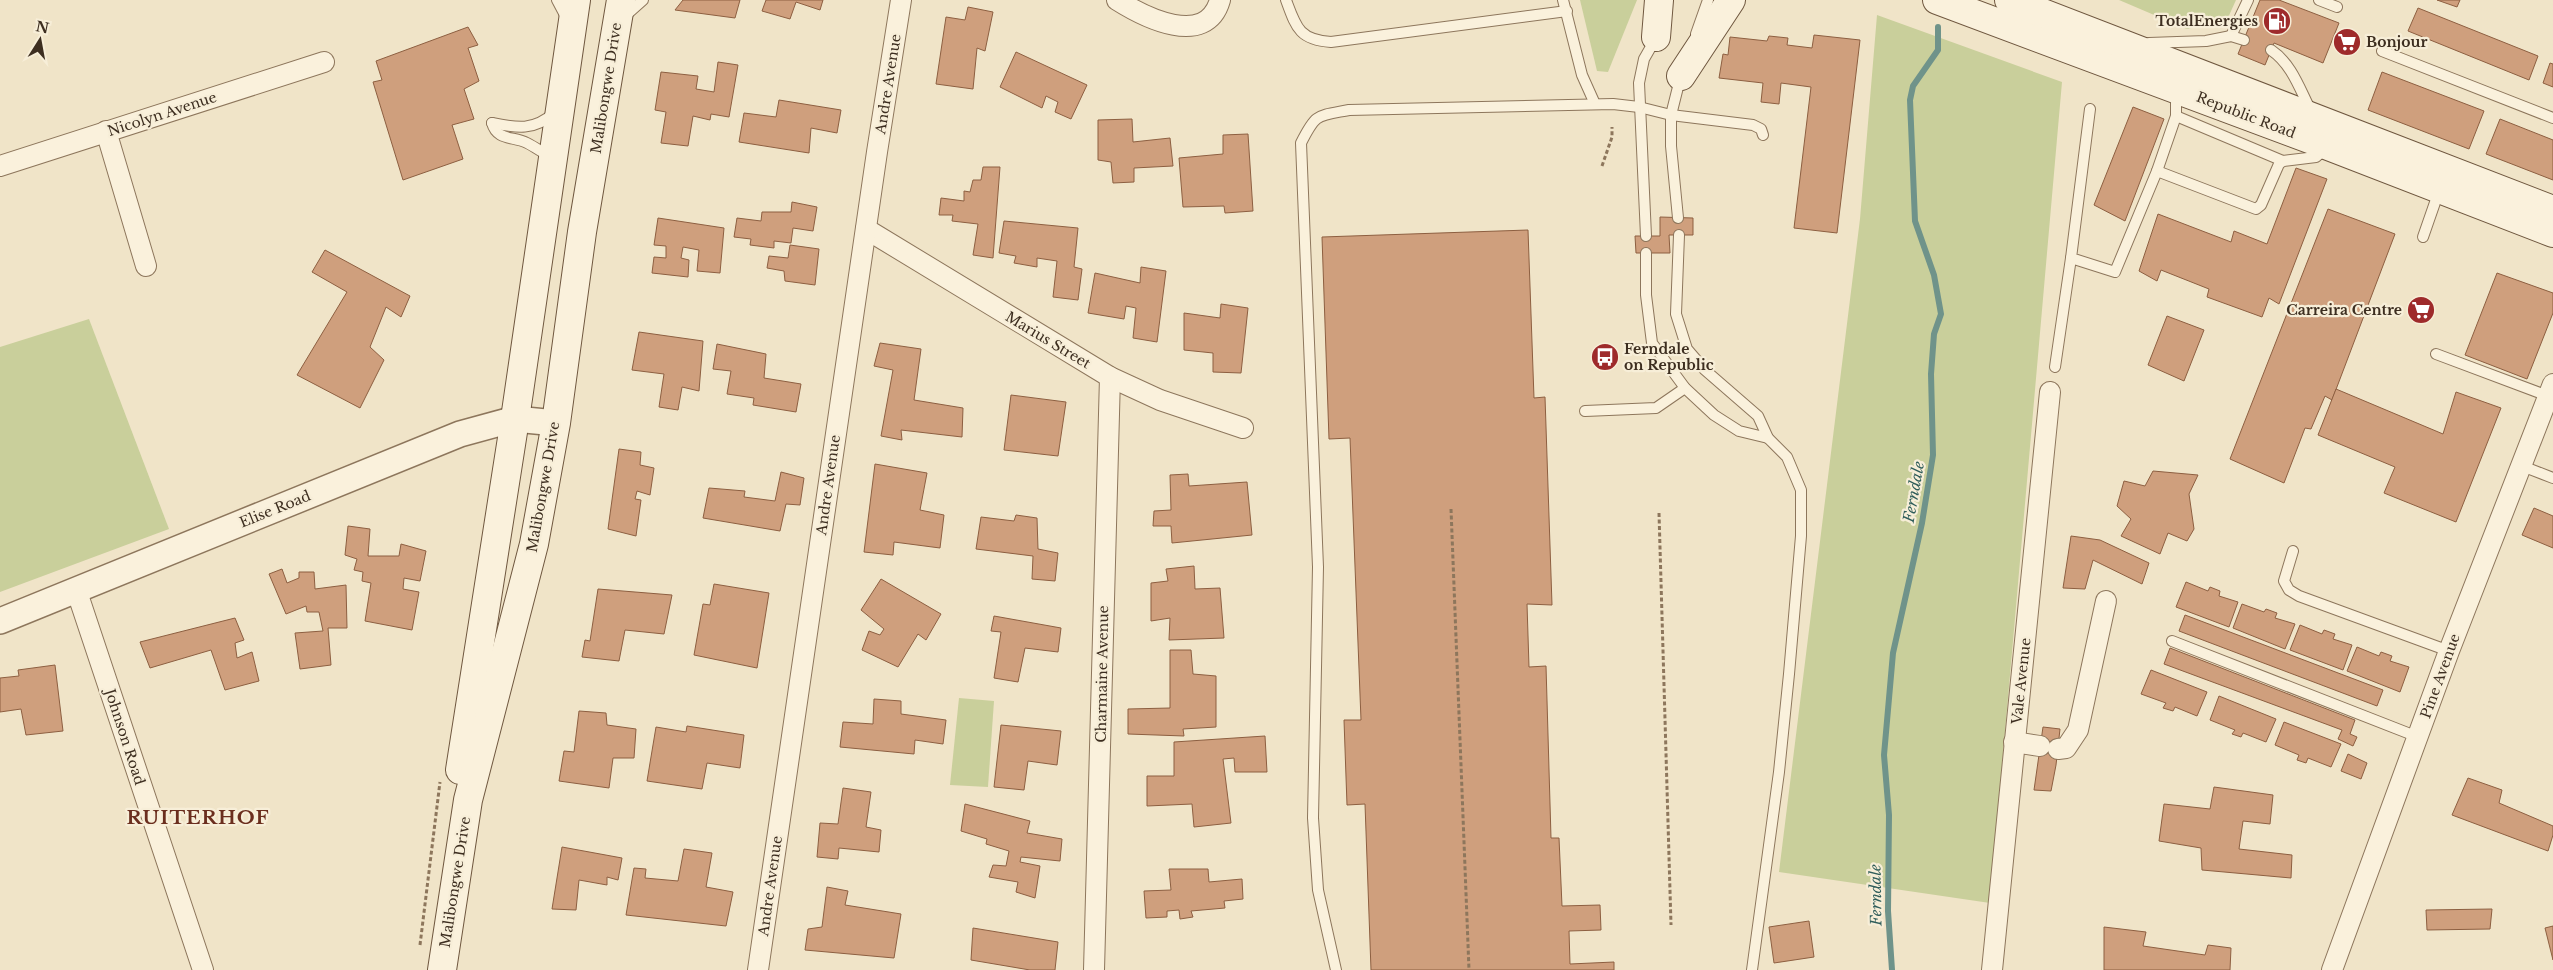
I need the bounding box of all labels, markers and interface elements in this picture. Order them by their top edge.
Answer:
fuel station icon: TotalEnergies [2262,6,2292,36]
place label: TotalEnergies [2156,12,2258,30]
north arrow [15,15,65,65]
text: N [34,17,51,37]
street label: Malibongwe Drive [587,21,625,155]
supermarket icon: Bonjour [2332,27,2362,57]
street label: Andre Avenue [871,33,905,136]
place label: Bonjour [2366,33,2427,51]
street label: Nicolyn Avenue [105,88,219,140]
street label: Republic Road [2194,88,2299,142]
supermarket icon: Carreira Centre [2406,295,2436,325]
place label: Carreira Centre [2286,301,2402,319]
street label: Marius Street [1002,307,1095,373]
place label: Ferndale on Republic [1624,340,1714,374]
bus stop icon: Ferndale on Republic [1590,342,1620,372]
street label: Malibongwe Drive [523,420,563,554]
street label: Andre Avenue [812,434,844,537]
water label: Ferndale [1899,460,1928,525]
street label: Elise Road [237,486,314,531]
street label: Charmaine Avenue [1092,605,1112,743]
street label: Pine Avenue [2416,631,2464,721]
street label: Vale Avenue [2007,637,2034,726]
street label: Johnson Road [100,685,149,788]
district label: RUITERHOF [126,806,270,829]
street label: Malibongwe Drive [436,815,474,949]
street label: Andre Avenue [754,835,786,938]
water label: Ferndale [1865,864,1886,927]

